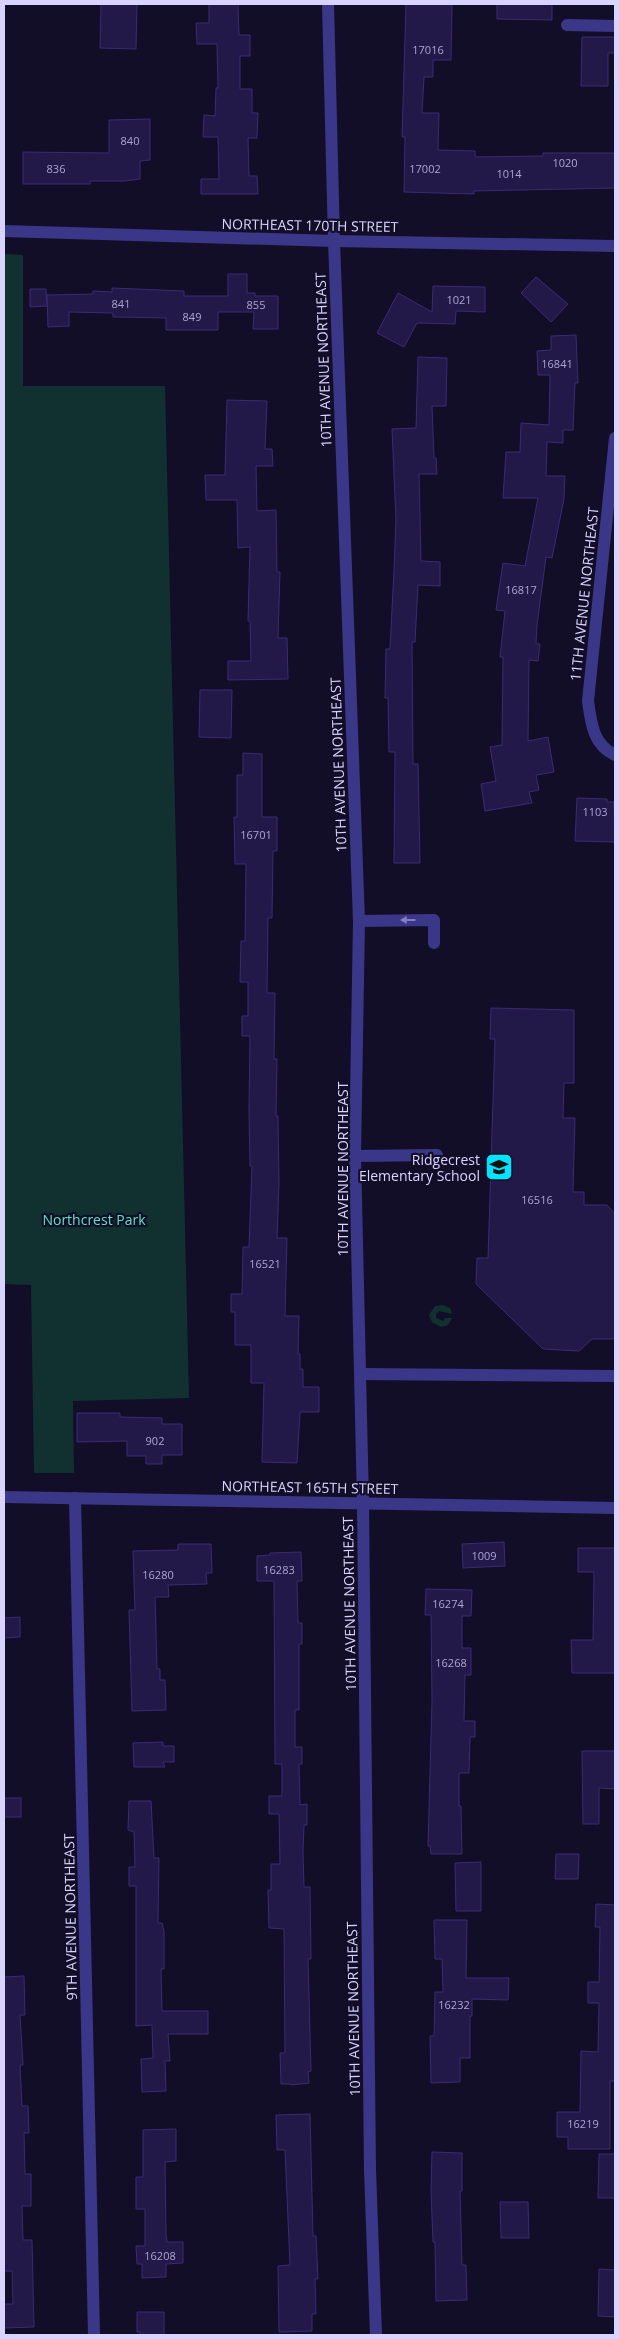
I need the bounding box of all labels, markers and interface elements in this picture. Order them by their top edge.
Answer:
house number: 17016 [412,42,444,57]
house number: 840 [121,133,139,148]
house number: 1020 [552,155,578,170]
house number: 836 [47,161,65,176]
house number: 17002 [409,161,441,176]
house number: 1014 [496,166,522,181]
street label: NORTHEAST 170TH STREET [221,214,399,236]
street label: 10TH AVENUE NORTHEAST [310,272,336,448]
house number: 1021 [446,292,472,307]
house number: 841 [112,296,130,311]
house number: 855 [247,297,265,312]
house number: 849 [183,309,201,324]
house number: 16841 [541,356,573,371]
street label: 11TH AVENUE NORTHEAST [565,506,603,682]
house number: 16817 [505,582,537,597]
street label: 10TH AVENUE NORTHEAST [325,677,351,853]
house number: 1103 [582,804,608,819]
house number: 16701 [240,827,272,842]
one-way arrow [400,916,416,924]
street label: 10TH AVENUE NORTHEAST [333,1081,352,1256]
place label: Ridgecrest Elementary School [359,1150,480,1185]
school or university icon: Ridgecrest Elementary School [484,1152,514,1182]
house number: 16516 [521,1192,553,1207]
park label: Northcrest Park [42,1210,146,1229]
house number: 16521 [249,1256,281,1271]
house number: 902 [146,1433,164,1448]
street label: NORTHEAST 165TH STREET [221,1476,399,1498]
street label: 10TH AVENUE NORTHEAST [338,1516,360,1692]
house number: 1009 [471,1548,497,1563]
house number: 16283 [263,1562,295,1577]
house number: 16280 [142,1567,174,1582]
house number: 16274 [432,1596,464,1611]
house number: 16268 [435,1655,467,1670]
street label: 9TH AVENUE NORTHEAST [59,1833,81,2001]
street label: 10TH AVENUE NORTHEAST [342,1921,364,2097]
house number: 16232 [438,1997,470,2012]
house number: 16219 [567,2116,599,2131]
house number: 16208 [144,2248,176,2263]

